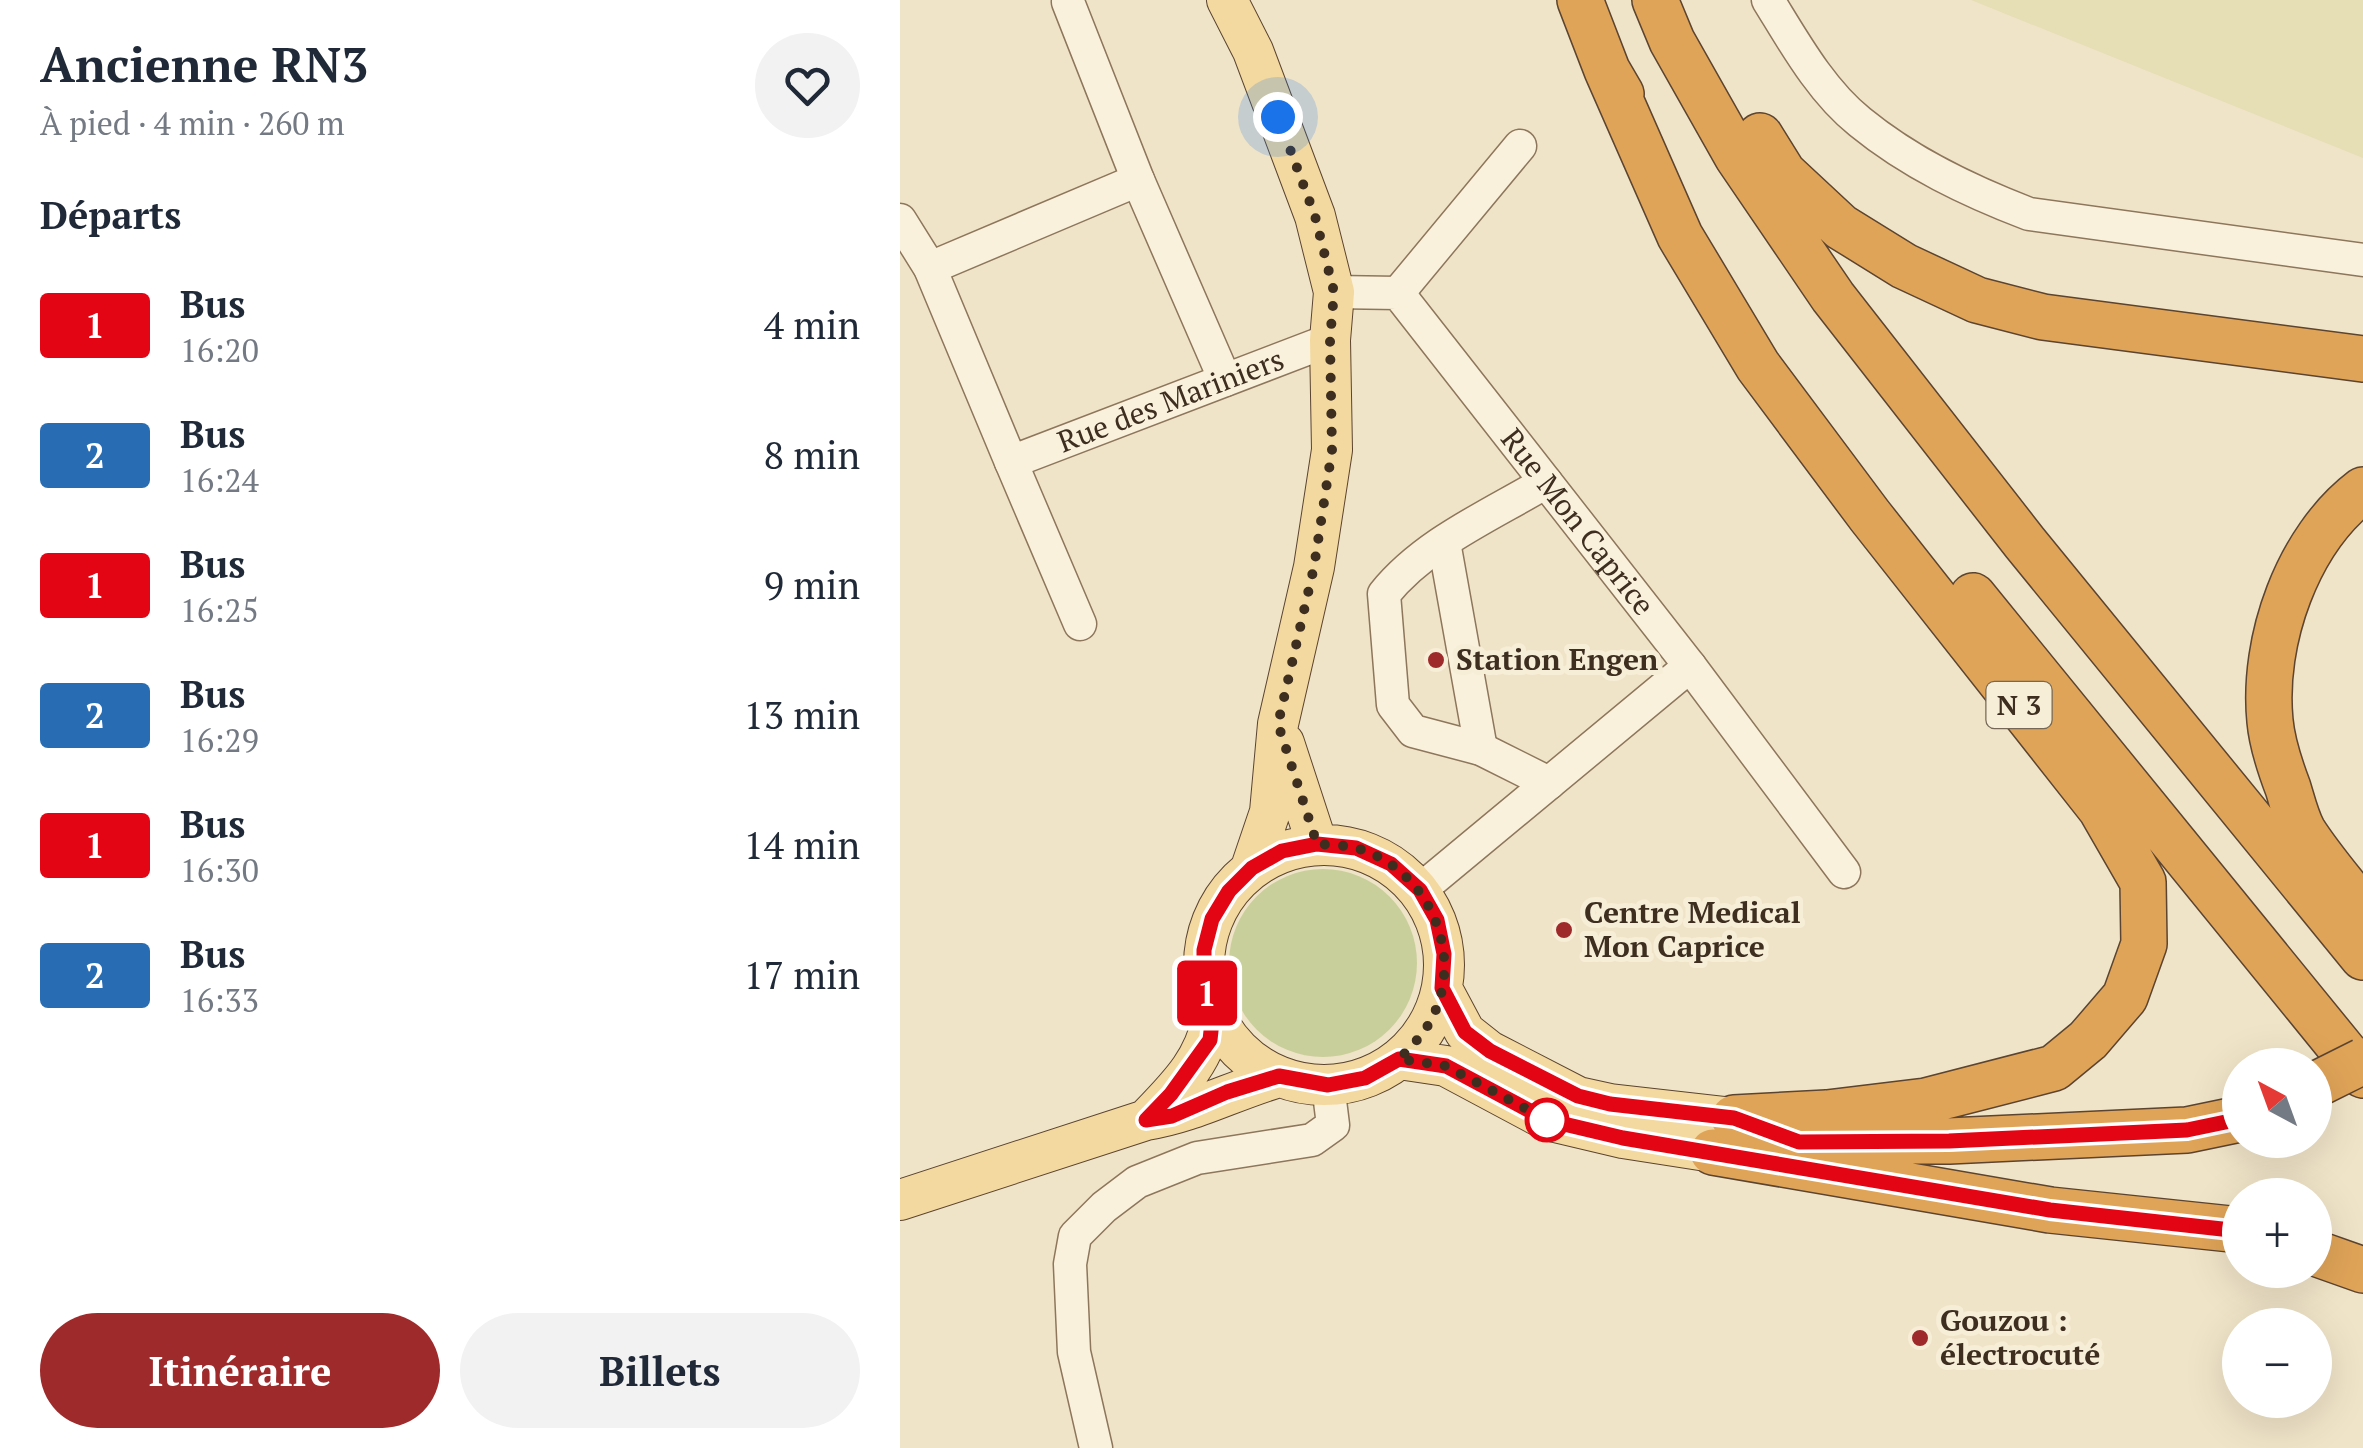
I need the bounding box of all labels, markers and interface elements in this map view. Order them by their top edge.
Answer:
text: Ancienne RN3 [40,32,368,96]
button: heart [755,33,860,138]
your location [1253,92,1303,142]
text: À pied · 4 min · 260 m [40,102,345,144]
text: Départs [40,190,181,240]
text: Bus [180,279,245,329]
text: 4 min [764,300,860,350]
text: 1 [85,302,105,348]
text: 16:20 [180,329,259,371]
street label: Rue des Mariniers [1052,339,1289,461]
text: Bus [180,409,245,459]
street label: Rue Mon Caprice [1492,420,1664,623]
text: 8 min [764,430,860,480]
text: 2 [85,432,105,478]
text: 16:24 [180,459,259,501]
text: Bus [180,539,245,589]
text: 9 min [764,560,860,610]
text: 1 [85,562,105,608]
text: 16:25 [180,589,259,631]
place label: Station Engen [1456,639,1658,679]
marker: Station Engen [1425,649,1447,671]
text: Bus [180,669,245,719]
road number: N 3 [1986,682,2052,728]
text: 13 min [743,690,860,740]
text: 2 [85,692,105,738]
text: 16:29 [180,719,259,761]
text: Bus [180,799,245,849]
text: 14 min [743,820,860,870]
text: 1 [85,822,105,868]
text: 16:30 [180,849,259,891]
place label: Centre Medical Mon Caprice [1584,892,1801,966]
marker: Centre Medical Mon Caprice [1553,919,1575,941]
text: Bus [180,929,245,979]
text: 17 min [743,950,860,1000]
text: 2 [85,952,105,998]
line badge: 1 [1174,960,1240,1026]
text: 1 [1197,970,1217,1016]
text: 16:33 [180,979,259,1021]
north arrow [2222,1048,2332,1158]
map controls [2222,1048,2332,1418]
unlabelled marker [1526,1099,1568,1141]
button: + [2222,1178,2332,1288]
place label: Gouzou : électrocuté [1940,1300,2100,1374]
button: − [2222,1308,2332,1418]
button: Itinéraire [40,1313,440,1428]
button: Billets [460,1313,860,1428]
marker: Gouzou : électrocuté [1909,1327,1931,1349]

